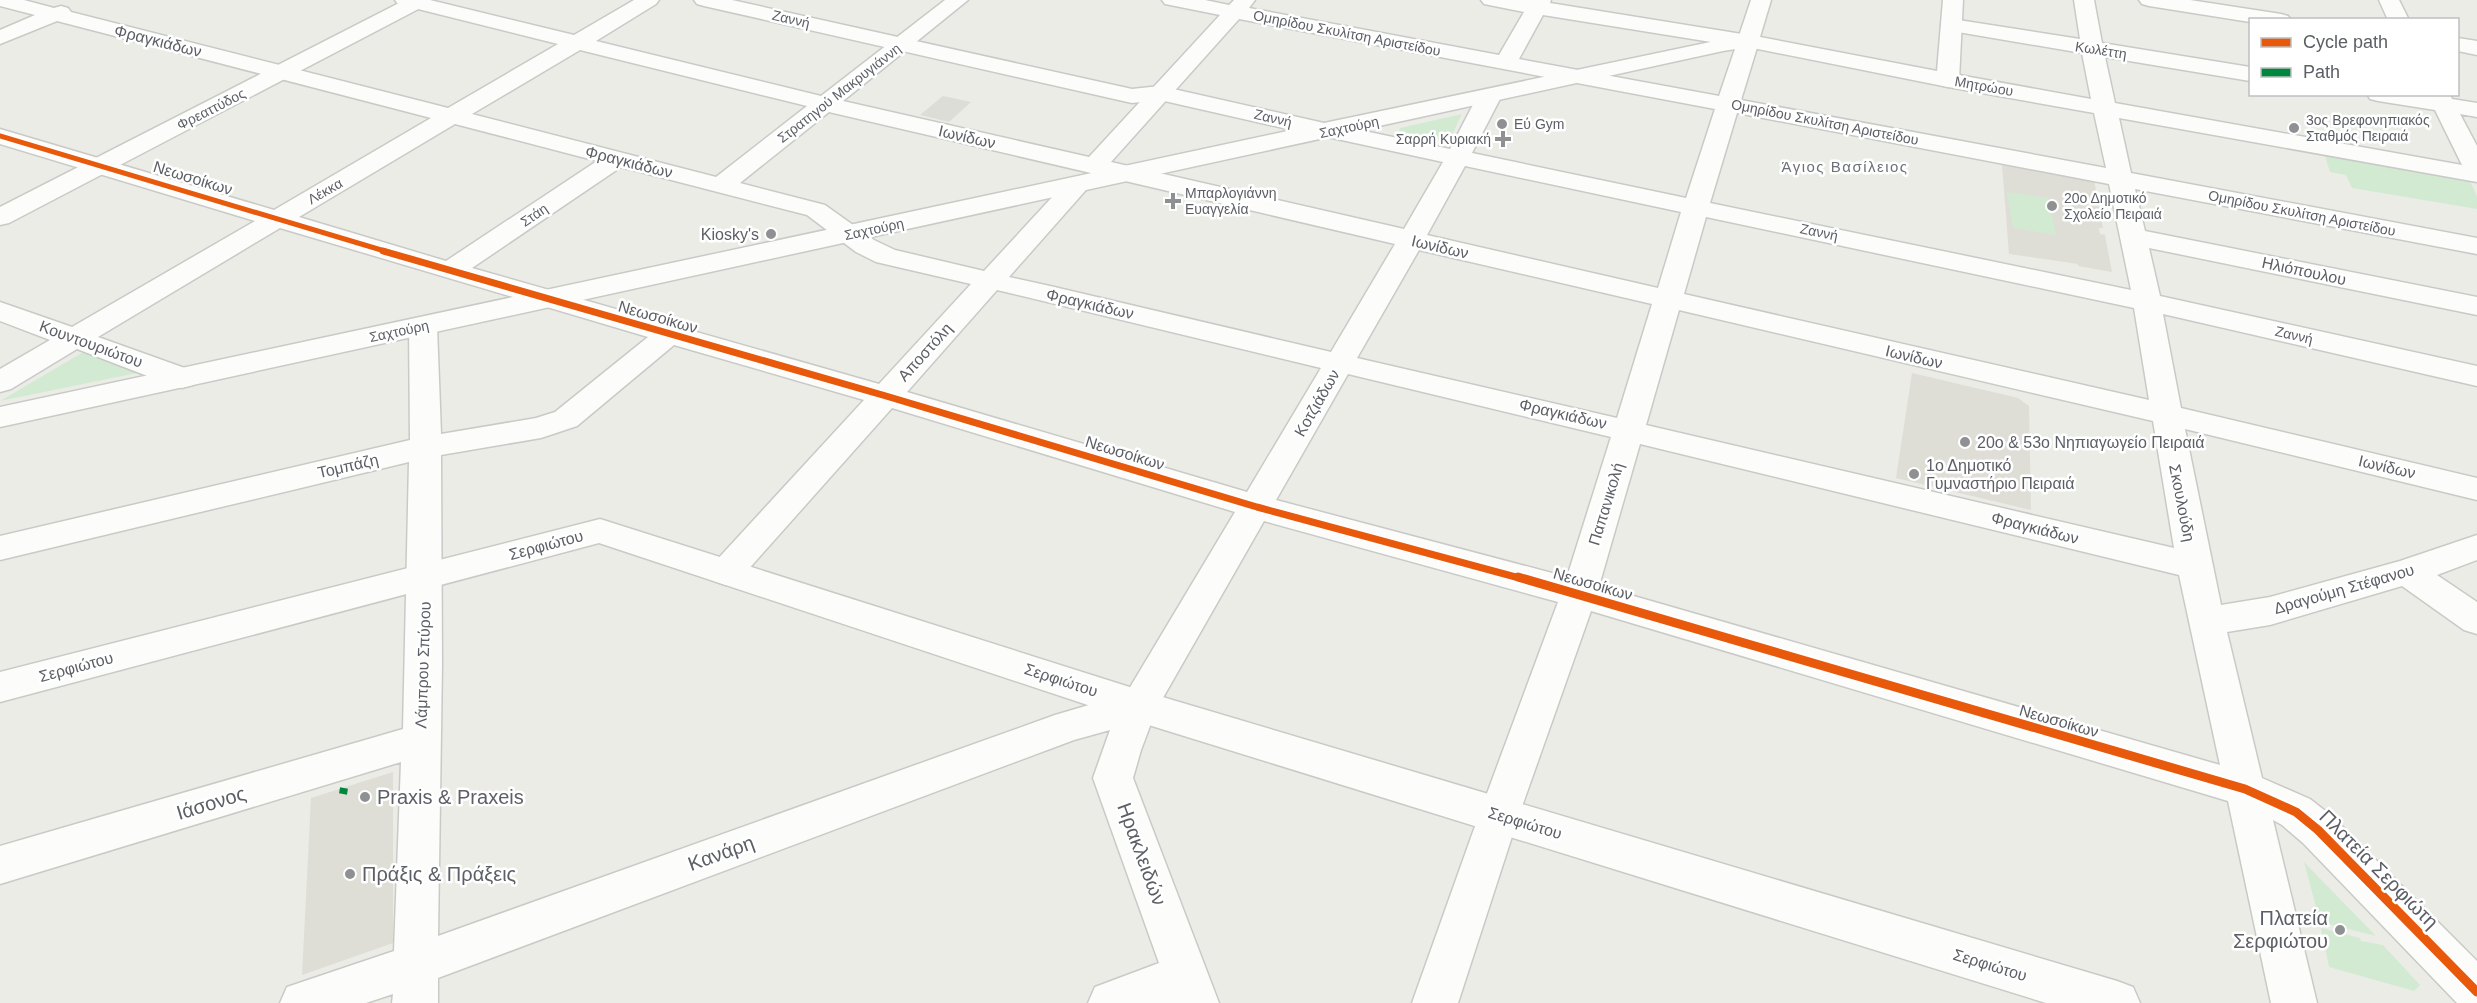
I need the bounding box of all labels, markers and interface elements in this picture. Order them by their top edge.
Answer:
street label: Ζαννή [770,7,812,31]
street label: Ομηρίδου Σκυλίτση Αριστείδου [1252,7,1442,59]
legend [2249,18,2459,96]
street label: Φραγκιάδων [113,22,203,60]
text: Cycle path [2303,32,2388,52]
street label: Κωλέττη [2074,38,2128,62]
street label: Στρατηγού Μακρυγιάννη [774,40,904,146]
text: Path [2303,62,2340,82]
street label: Μητρώου [1953,73,2015,99]
street label: Φρεαττύδος [174,85,248,133]
street label: Ομηρίδου Σκυλίτση Αριστείδου [1730,96,1920,148]
street label: Ζαννή [1252,106,1294,130]
place label: 3ος Βρεφονηπιακός Σταθμός Πειραιά [2306,112,2430,144]
street label: Σαχτούρη [1318,113,1380,141]
place label: Εύ Gym [1514,116,1564,132]
marker: Εύ Gym [1495,117,1509,131]
marker: 3ος Βρεφονηπιακός Σταθμός Πειραιά [2287,121,2301,135]
street label: Ιωνίδων [937,122,997,152]
place label: Σαρρή Κυριακή [1396,131,1491,147]
marker: Σαρρή Κυριακή [1496,132,1510,146]
street label: Φραγκιάδων [584,143,674,181]
street label: Νεωσοίκων [151,158,235,198]
district label: Άγιος Βασίλειος [1781,158,1909,175]
street label: Λέκκα [305,175,345,207]
place label: Μπαρλογιάννη Ευαγγελία [1185,185,1276,217]
street label: Ομηρίδου Σκυλίτση Αριστείδου [2207,187,2397,239]
place label: 20ο Δημοτικό Σχολείο Πειραιά [2064,190,2162,222]
marker: Μπαρλογιάννη Ευαγγελία [1166,194,1180,208]
marker: 20ο Δημοτικό Σχολείο Πειραιά [2045,199,2059,213]
street label: Στάη [517,200,551,230]
street label: Σαχτούρη [843,215,905,243]
street label: Ζαννή [1799,220,1839,244]
place label: Kiosky's [701,226,759,243]
marker: Kiosky's [764,227,778,241]
street label: Ιωνίδων [1410,232,1470,262]
street label: Ηλιόπουλου [2260,254,2348,288]
street label: Φραγκιάδων [1045,286,1135,322]
street label: Νεωσοίκων [616,298,700,336]
street label: Κουντουριώτου [37,317,145,371]
street label: Σαχτούρη [368,317,430,345]
street label: Αποστόλη [895,320,955,384]
street label: Ζαννή [2273,323,2315,347]
street label: Ιωνίδων [1884,342,1944,372]
street label: Κοτζιάδων [1291,367,1344,440]
street label: Φραγκιάδων [1518,396,1608,432]
street label: Νεωσοίκων [1083,433,1167,473]
place label: 20ο & 53ο Νηπιαγωγείο Πειραιά [1977,434,2205,451]
marker: 20ο & 53ο Νηπιαγωγείο Πειραιά [1958,435,1972,449]
street label: Τομπάζη [316,451,380,482]
street label: Ιωνίδων [2357,452,2417,482]
place label: 1ο Δημοτικό Γυμναστήριο Πειραιά [1926,457,2075,492]
street label: Παπανικολή [1585,461,1627,547]
street label: Σκουλούδη [2166,463,2198,543]
marker: 1ο Δημοτικό Γυμναστήριο Πειραιά [1907,467,1921,481]
street label: Φραγκιάδων [1990,509,2080,547]
street label: Σερφιώτου [507,527,585,563]
street label: Δραγούμη Στέφανου [2272,561,2416,617]
street label: Νεωσοίκων [1551,565,1635,603]
street label: Λάμπρου Σπύρου [412,601,434,729]
street label: Σερφιώτου [37,649,115,685]
street label: Σερφιώτου [1022,660,1100,700]
street label: Νεωσοίκων [2017,702,2101,740]
street label: Ιάσονος [174,782,249,824]
place label: Praxis & Praxeis [377,786,524,808]
marker: Praxis & Praxeis [358,790,372,804]
street label: Ηρακλειδών [1113,800,1171,908]
street label: Σερφιώτου [1486,804,1564,842]
street label: Πλατεία Σερφιώτη [2315,805,2443,933]
street label: Κανάρη [685,831,757,875]
place label: Πράξις & Πράξεις [362,863,517,885]
marker: Πράξις & Πράξεις [343,867,357,881]
place label: Πλατεία Σερφιώτου [2233,907,2328,952]
marker: Πλατεία Σερφιώτου [2333,923,2347,937]
street label: Σερφιώτου [1951,946,2029,984]

